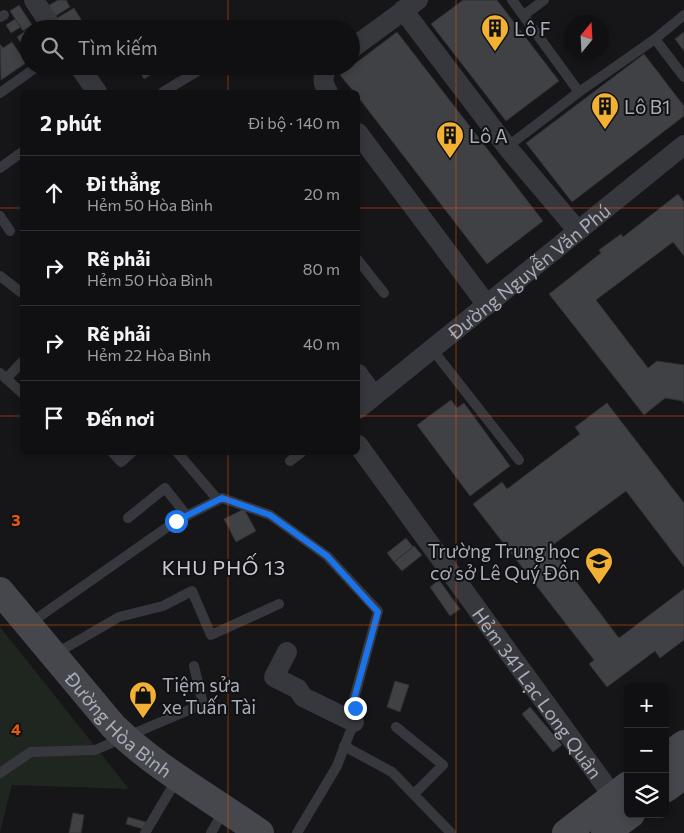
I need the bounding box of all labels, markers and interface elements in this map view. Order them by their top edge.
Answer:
building icon: Lô F [480,13,510,52]
north arrow [564,15,609,60]
place label: Lô F [514,17,551,40]
search box [20,20,360,75]
icon: search [38,34,66,62]
text: Tìm kiếm [78,36,157,59]
building icon: Lô B1 [590,91,620,130]
place label: Lô B1 [624,95,670,118]
text: 2 phút [40,110,101,135]
text: Đi bộ · 140 m [248,113,340,132]
building icon: Lô A [435,120,465,159]
place label: Lô A [469,124,508,147]
text: Đi thẳng [87,172,160,195]
icon: ahead [40,179,68,207]
text: 20 m [304,184,340,203]
text: Hẻm 50 Hòa Bình [87,195,213,214]
street label: Đường Nguyễn Văn Phú [442,198,614,344]
text: Rẽ phải [87,247,151,270]
icon: right [40,254,68,282]
text: 80 m [303,259,340,278]
text: Hẻm 50 Hòa Bình [87,270,213,289]
text: Rẽ phải [87,322,151,345]
icon: right [40,329,68,357]
text: 40 m [303,334,340,353]
text: Hẻm 22 Hòa Bình [87,345,211,364]
icon: arrive [40,404,68,432]
text: Đến nơi [87,407,155,430]
text: 3 [11,510,21,529]
route start [165,510,188,533]
place label: Trường Trung học cơ sở Lê Quý Đôn [428,539,580,584]
school or university icon: Trường Trung học cơ sở Lê Quý Đôn [584,546,614,585]
district label: KHU PHỐ 13 [162,553,286,579]
street label: Hẻm 341 Lạc Long Quân [468,603,608,783]
street label: Đường Hòa Bình [60,666,177,782]
place label: Tiệm sửa xe Tuấn Tài [162,673,256,718]
shop icon: Tiệm sửa xe Tuấn Tài [128,680,158,719]
map controls [624,683,669,818]
button: + [624,683,669,728]
route end [344,697,367,720]
text: 4 [11,719,21,738]
button: − [624,728,669,773]
button: layers [624,773,669,818]

